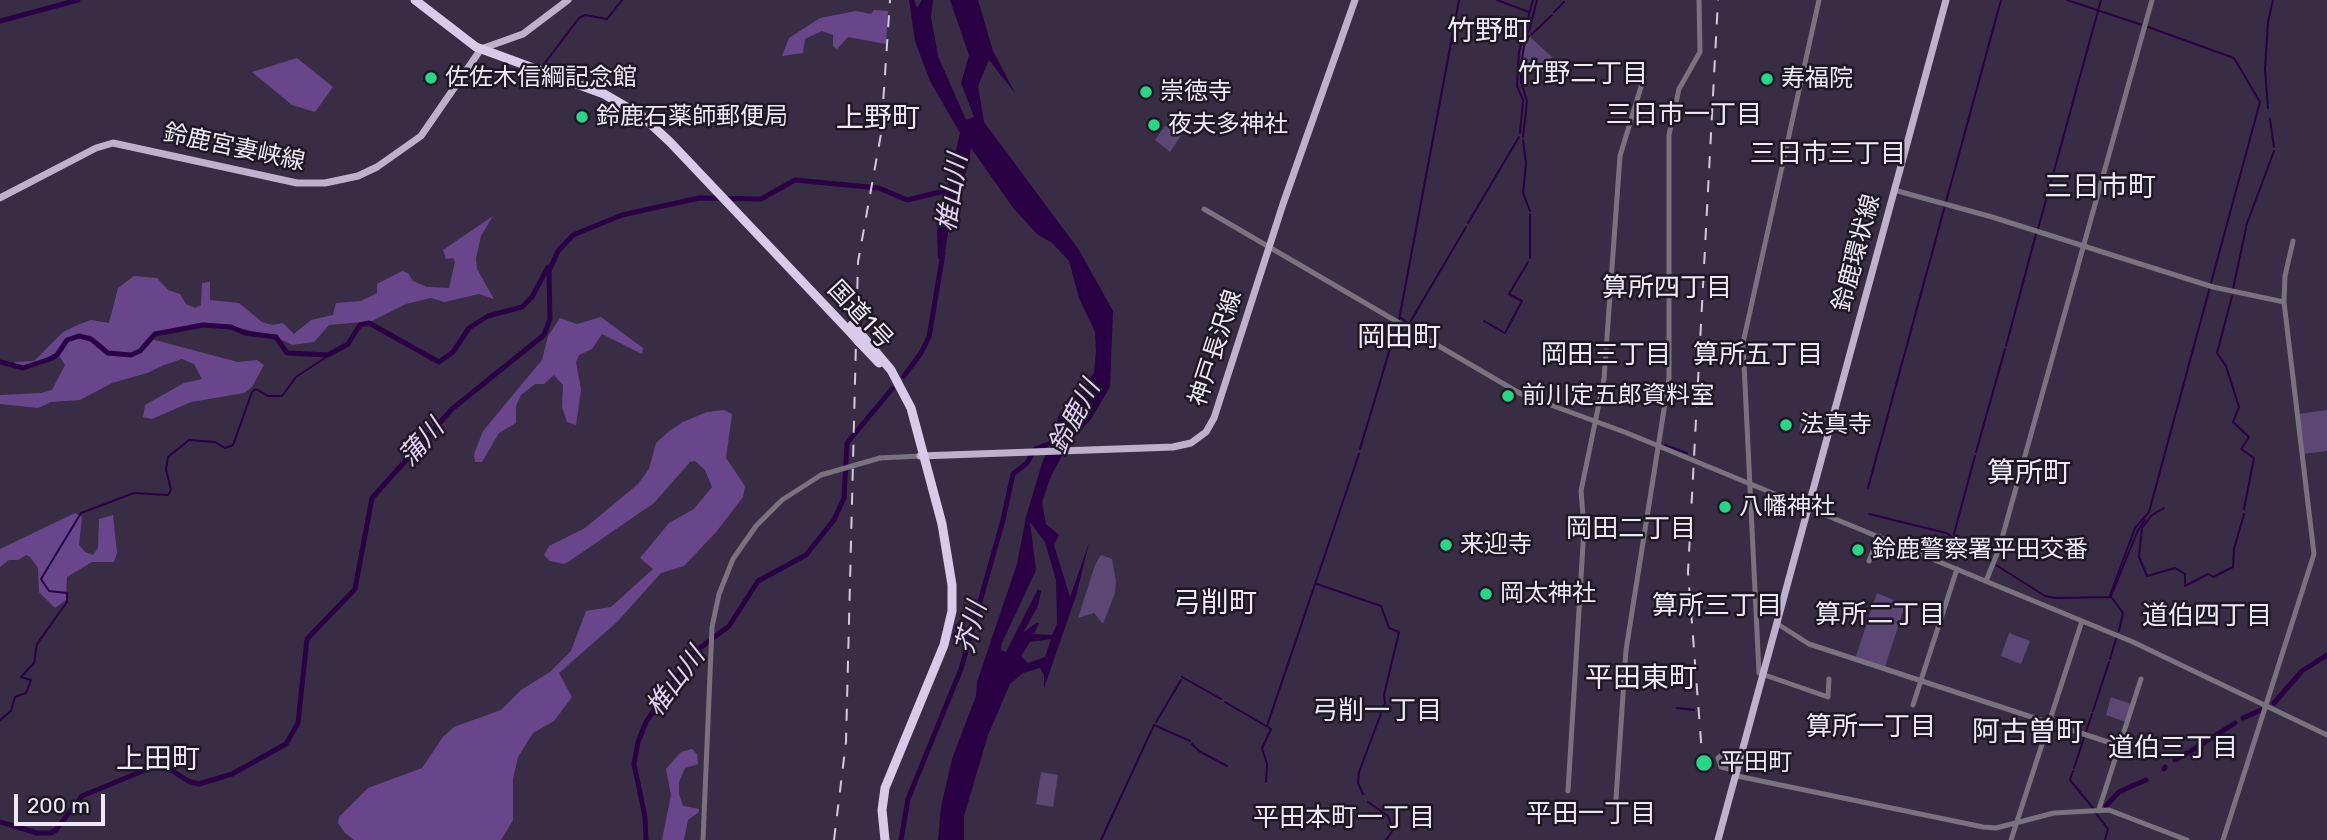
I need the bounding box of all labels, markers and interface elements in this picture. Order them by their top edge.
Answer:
district label: 竹野町 [1447,15,1531,49]
district label: 竹野二丁目 [1518,58,1648,90]
place label: 佐佐木信綱記念館 [445,64,637,92]
place label: 寿福院 [1781,65,1853,93]
marker: 佐佐木信綱記念館 [423,70,439,86]
marker: 寿福院 [1759,71,1775,87]
place label: 崇徳寺 [1160,78,1232,106]
marker: 崇徳寺 [1138,84,1154,100]
district label: 三日市一丁目 [1606,99,1762,131]
district label: 上野町 [836,102,920,136]
place label: 鈴鹿石薬師郵便局 [596,103,788,131]
marker: 鈴鹿石薬師郵便局 [574,109,590,125]
place label: 夜夫多神社 [1168,111,1288,139]
marker: 夜夫多神社 [1146,117,1162,133]
street label: 鈴鹿宮妻峡線 [161,119,307,177]
district label: 三日市三丁目 [1750,138,1906,170]
water label: 椎山川 [931,152,975,234]
district label: 三日市町 [2044,171,2156,205]
street label: 鈴鹿環状線 [1828,191,1886,315]
district label: 算所四丁目 [1602,272,1732,304]
street label: 国道1号 [821,275,899,355]
street label: 神戸長沢線 [1184,286,1248,410]
district label: 岡田町 [1357,321,1441,355]
district label: 岡田三丁目 [1541,339,1671,371]
district label: 算所五丁目 [1693,339,1823,371]
water label: 鈴鹿川 [1043,375,1107,459]
place label: 前川定五郎資料室 [1522,382,1714,410]
marker: 前川定五郎資料室 [1500,388,1516,404]
place label: 法真寺 [1800,411,1872,439]
water label: 蒲川 [393,413,451,473]
marker: 法真寺 [1778,417,1794,433]
district label: 算所町 [1987,457,2071,491]
place label: 八幡神社 [1739,493,1835,521]
marker: 八幡神社 [1717,499,1733,515]
district label: 岡田二丁目 [1566,513,1696,545]
place label: 来迎寺 [1460,531,1532,559]
place label: 鈴鹿警察署平田交番 [1872,536,2088,564]
marker: 来迎寺 [1438,537,1454,553]
marker: 鈴鹿警察署平田交番 [1850,542,1866,558]
place label: 岡太神社 [1500,580,1596,608]
marker: 岡太神社 [1478,586,1494,602]
district label: 弓削町 [1173,587,1257,621]
district label: 算所三丁目 [1652,590,1782,622]
water label: 芥川 [950,599,994,657]
district label: 算所二丁目 [1815,599,1945,631]
district label: 道伯四丁目 [2142,600,2272,632]
water label: 椎山川 [640,641,712,723]
district label: 平田東町 [1585,662,1697,696]
district label: 弓削一丁目 [1312,695,1442,727]
district label: 算所一丁目 [1806,711,1936,743]
district label: 阿古曽町 [1972,716,2084,750]
district label: 道伯三丁目 [2108,732,2238,764]
district label: 上田町 [116,743,200,777]
place label: 平田町 [1720,749,1792,777]
marker: 平田町 [1694,753,1714,773]
scale bar [18,780,108,824]
text: 200 m [27,793,90,818]
district label: 平田一丁目 [1526,798,1656,830]
district label: 平田本町一丁目 [1253,802,1435,834]

